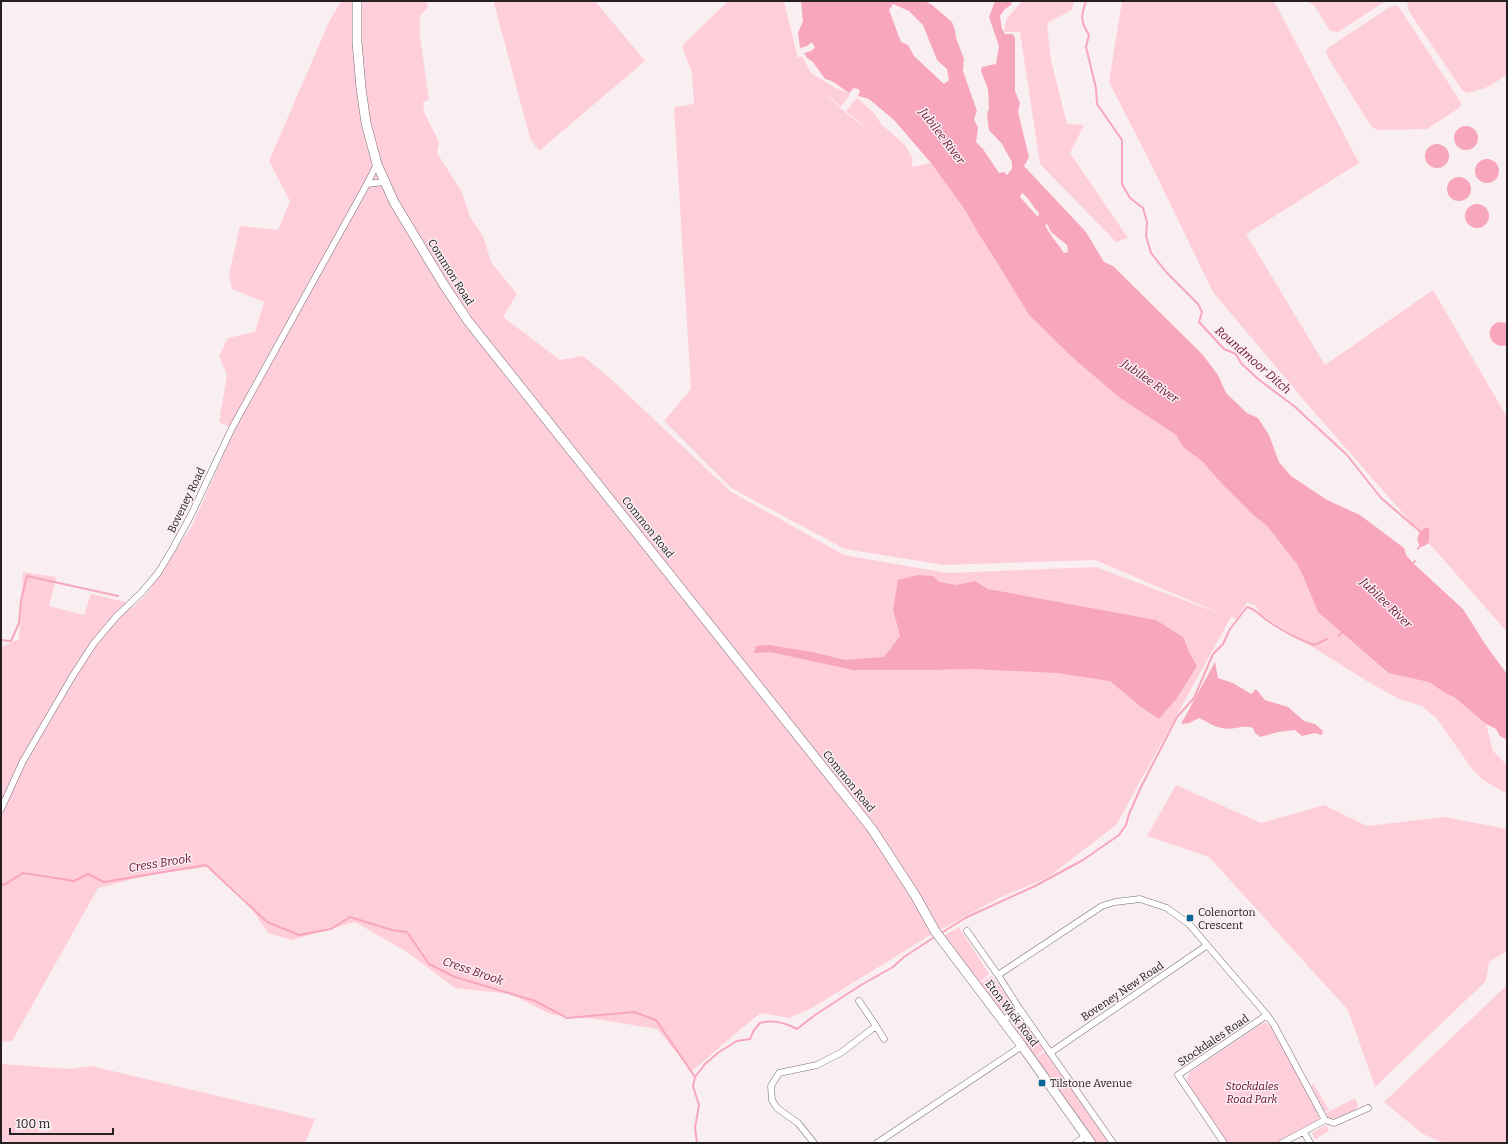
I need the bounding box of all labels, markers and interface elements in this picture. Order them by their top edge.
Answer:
water label: Jubilee River [916,104,968,168]
street label: Common Road [425,237,476,308]
water label: Roundmoor Ditch [1212,323,1294,397]
water label: Jubilee River [1118,356,1182,406]
street label: Boveney Road [165,465,208,535]
street label: Common Road [619,494,677,561]
water label: Jubilee River [1356,574,1416,632]
street label: Common Road [820,748,878,815]
water label: Cress Brook [128,851,193,875]
place label: Colenorton Crescent [1198,906,1256,932]
marker: Colenorton Crescent [1185,913,1195,923]
water label: Cress Brook [441,954,506,988]
street label: Boveney New Road [1079,959,1166,1024]
street label: Eton Wick Road [982,978,1041,1049]
street label: Stockdales Road [1175,1012,1252,1069]
place label: Tilstone Avenue [1050,1077,1132,1090]
marker: Tilstone Avenue [1037,1078,1047,1088]
park label: Stockdales Road Park [1225,1080,1279,1106]
scale bar [10,1110,113,1136]
text: 100 m [16,1117,51,1131]

